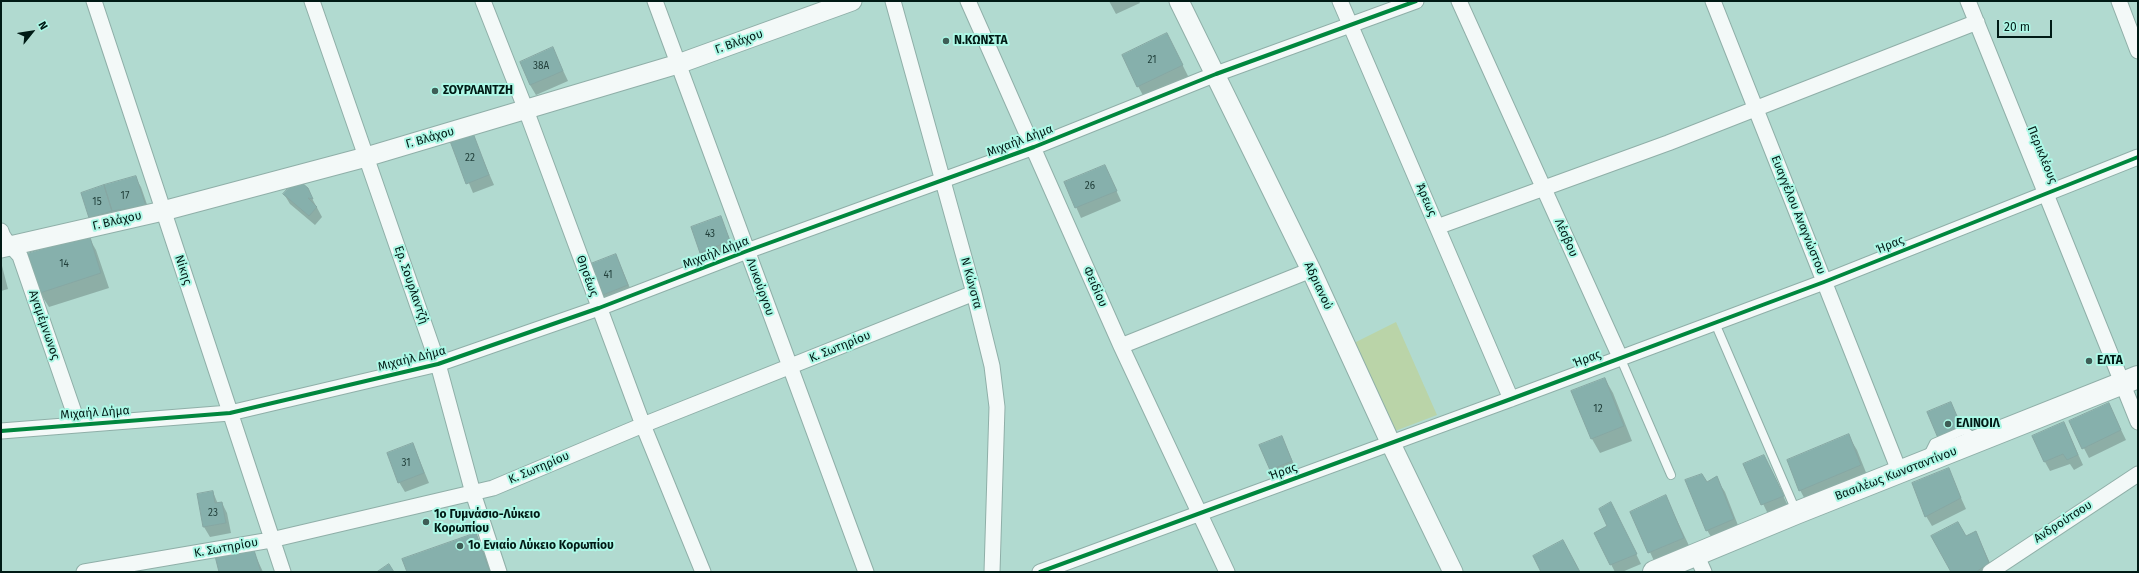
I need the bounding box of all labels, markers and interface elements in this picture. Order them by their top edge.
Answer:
north arrow [12,12,52,52]
scale bar [1999,12,2054,38]
text: N [35,19,50,32]
text: 20 m [2004,20,2030,34]
street label: Γ. Βλάχου [713,27,765,57]
place label: Ν.ΚΩΝΣΤΑ [954,34,1008,48]
marker: Ν.ΚΩΝΣΤΑ [941,36,951,46]
house number: 21 [1147,54,1157,66]
house number: 38A [533,60,549,72]
place label: ΣΟΥΡΛΑΝΤΖΗ [443,84,513,98]
marker: ΣΟΥΡΛΑΝΤΖΗ [430,86,440,96]
street label: Μιχαήλ Δήμα [985,122,1055,160]
street label: Γ. Βλάχου [404,124,456,152]
street label: Περικλέους [2024,124,2060,186]
house number: 22 [465,152,475,164]
street label: Ευαγγέλου Αναγνώστου [1768,154,1828,276]
house number: 26 [1085,180,1095,192]
street label: Άρεως [1413,181,1439,219]
house number: 17 [121,190,129,202]
house number: 15 [92,196,102,208]
street label: Γ. Βλάχου [91,208,143,234]
street label: Λέσβου [1551,217,1581,259]
house number: 43 [705,228,715,240]
street label: Ήρας [1874,233,1906,257]
street label: Μιχαήλ Δήμα [681,234,751,272]
street label: Ερ. Σουρλαντζή [391,244,431,326]
street label: Νίκης [171,253,195,287]
street label: Θησέως [573,253,601,299]
street label: Λυκούργου [743,256,777,318]
street label: Ν Κώνστα [957,256,985,310]
house number: 14 [59,258,69,270]
street label: Αδριανού [1301,260,1335,312]
street label: Φειδίου [1080,265,1110,309]
house number: 41 [603,269,613,281]
street label: Αγαμέμνωνος [25,288,63,362]
street label: Κ. Σωτηρίου [807,328,873,366]
street label: Μιχαήλ Δήμα [377,344,447,374]
street label: Ήρας [1571,347,1603,371]
place label: ΕΛΤΑ [2097,354,2123,368]
marker: ΕΛΤΑ [2084,356,2094,366]
street label: Μιχαήλ Δήμα [60,403,130,423]
house number: 12 [1593,403,1603,415]
place label: ΕΛΙΝΟΙΛ [1956,417,2000,431]
marker: ΕΛΙΝΟΙΛ [1943,419,1953,429]
street label: Βασιλέως Κωνσταντίνου [1833,444,1959,504]
street label: Κ. Σωτηρίου [506,449,572,487]
house number: 31 [401,457,411,469]
street label: Ήρας [1267,460,1299,484]
street label: Ανδρούτσου [2031,498,2095,546]
house number: 23 [208,507,218,519]
place label: 1ο Γυμνάσιο-Λύκειο Κορωπίου [434,508,540,536]
marker: 1ο Γυμνάσιο-Λύκειο Κορωπίου [421,517,431,527]
street label: Κ. Σωτηρίου [193,535,259,561]
place label: 1ο Ενιαίο Λύκειο Κορωπίου [468,539,614,553]
marker: 1ο Ενιαίο Λύκειο Κορωπίου [455,541,465,551]

